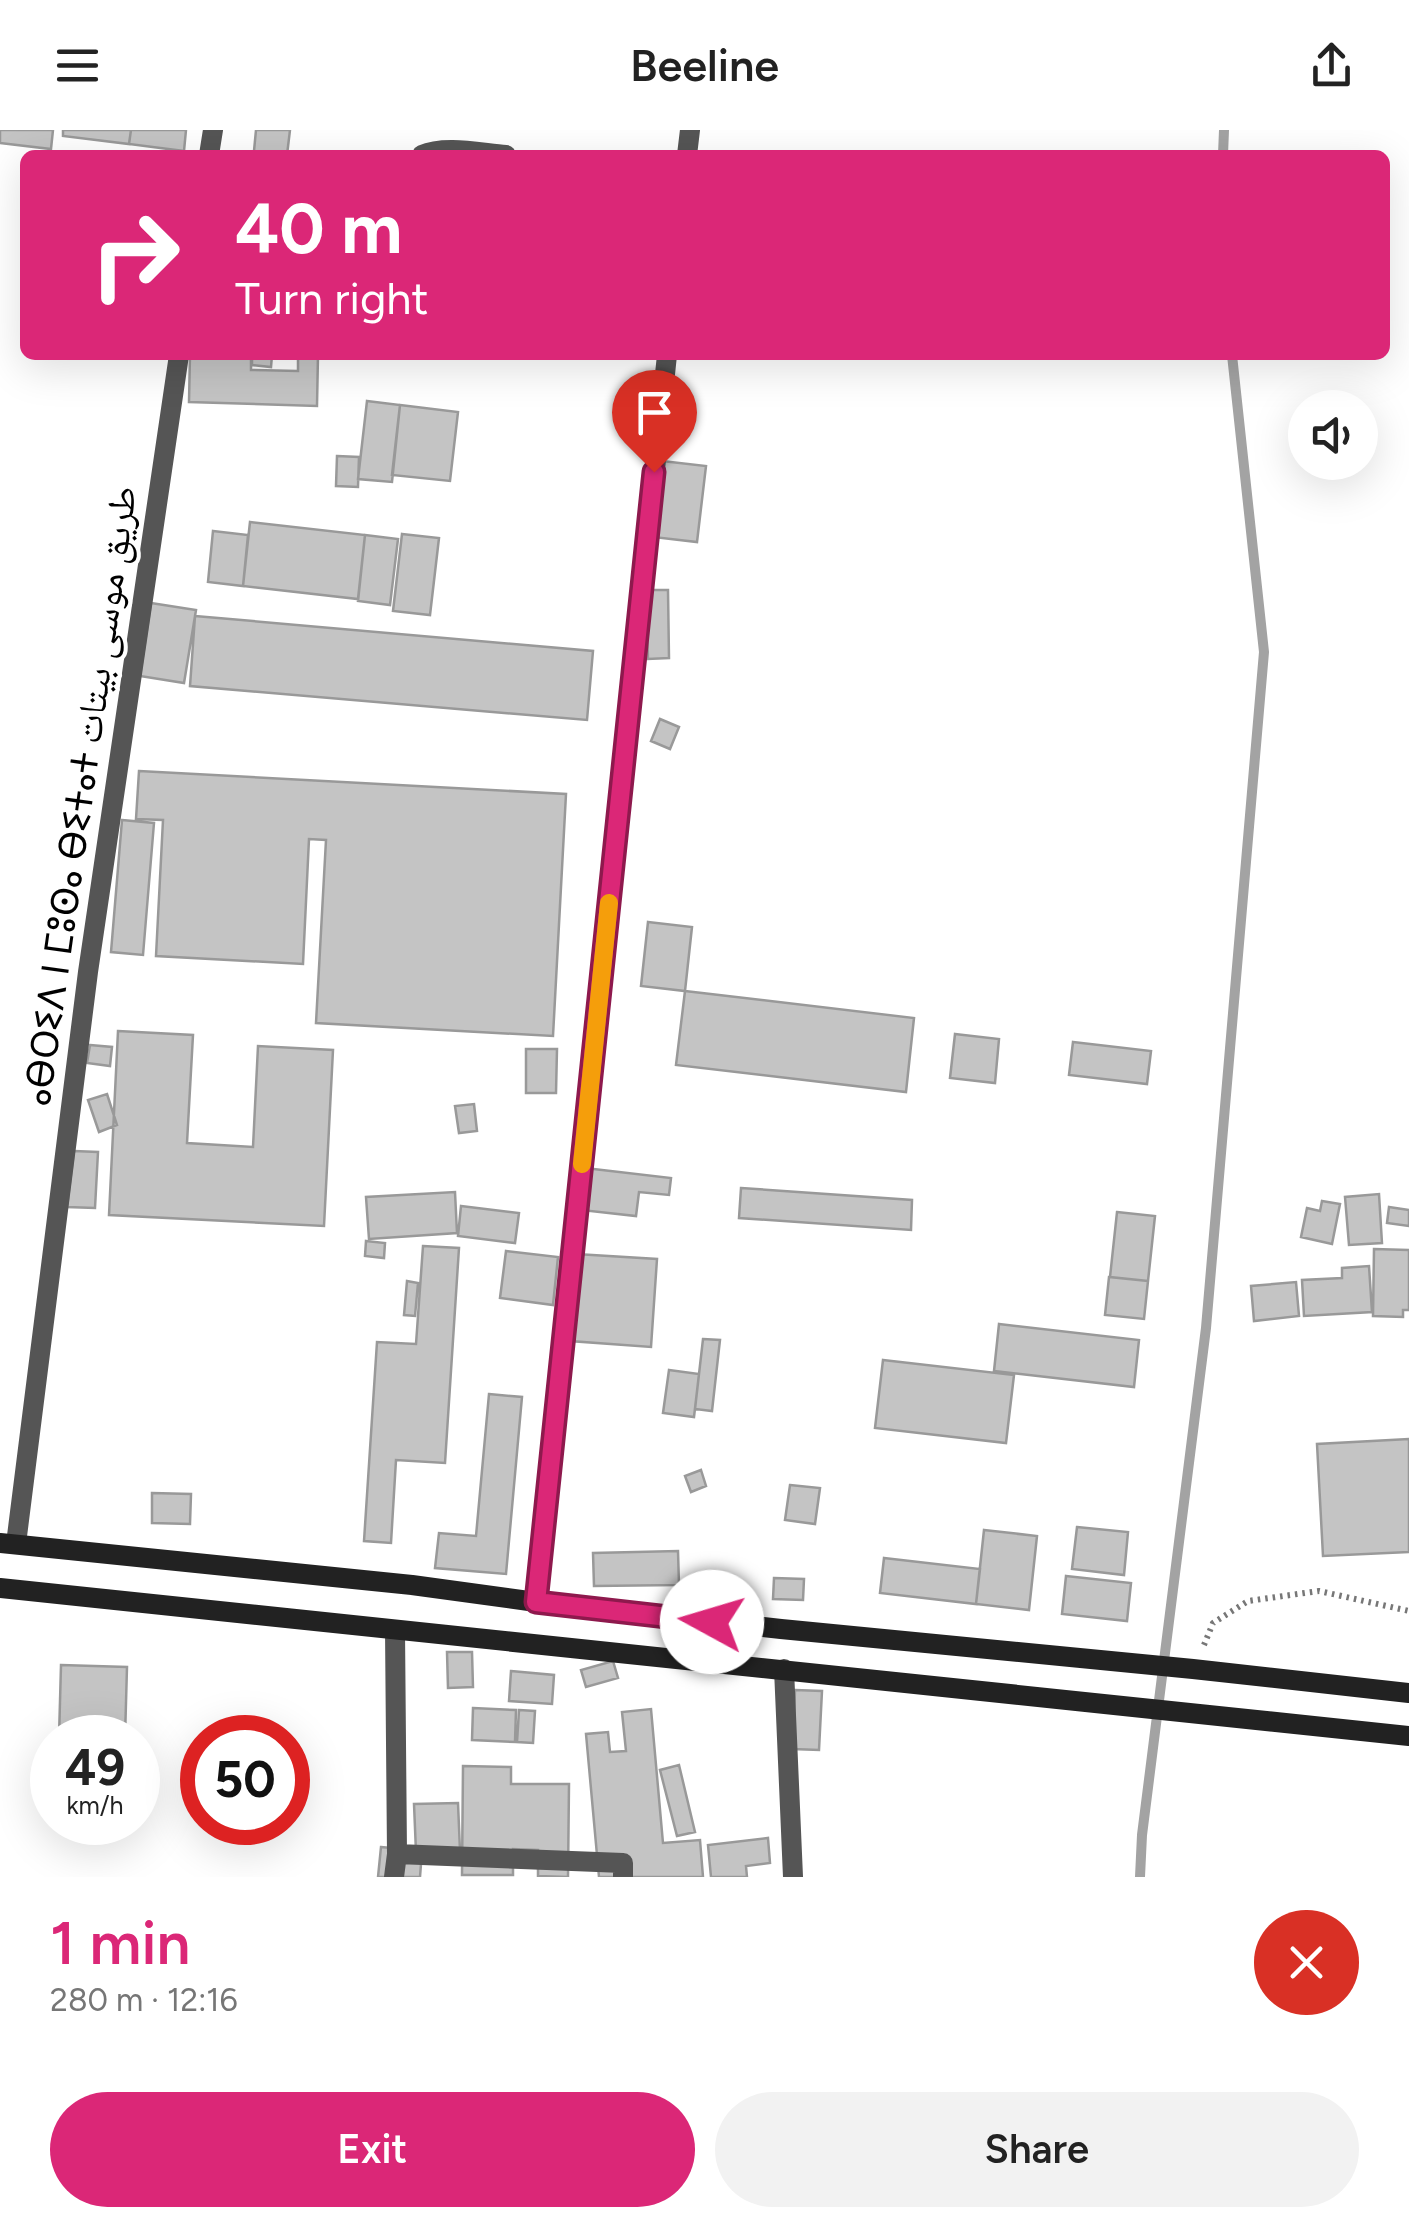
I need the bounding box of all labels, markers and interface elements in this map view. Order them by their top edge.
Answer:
icon: menu [50,38,105,93]
text: Beeline [630,38,779,92]
icon: share [1304,38,1359,93]
text: 40 m [235,186,402,271]
icon: right [70,190,200,320]
text: Turn right [235,271,428,325]
pin [612,370,697,473]
icon: arrive [627,385,682,440]
map controls [1288,390,1378,480]
button: sound [1288,390,1378,480]
street label: ⴰⴱⵔⵉⴷ ⵏ ⵎⵓⵙⴰ ⴱⵉⵜⴰⵜ طريق موسى بيتات [14,483,146,1109]
position arrow [660,1570,764,1674]
speed limit sign: 50 [180,1715,310,1845]
text: 49 [65,1737,125,1798]
text: km/h [66,1790,124,1820]
text: 1 min [50,1907,190,1979]
button: close [1254,1910,1359,2015]
text: 280 m · 12:16 [50,1981,238,2019]
button: Exit [50,2092,695,2207]
button: Share [715,2092,1359,2207]

